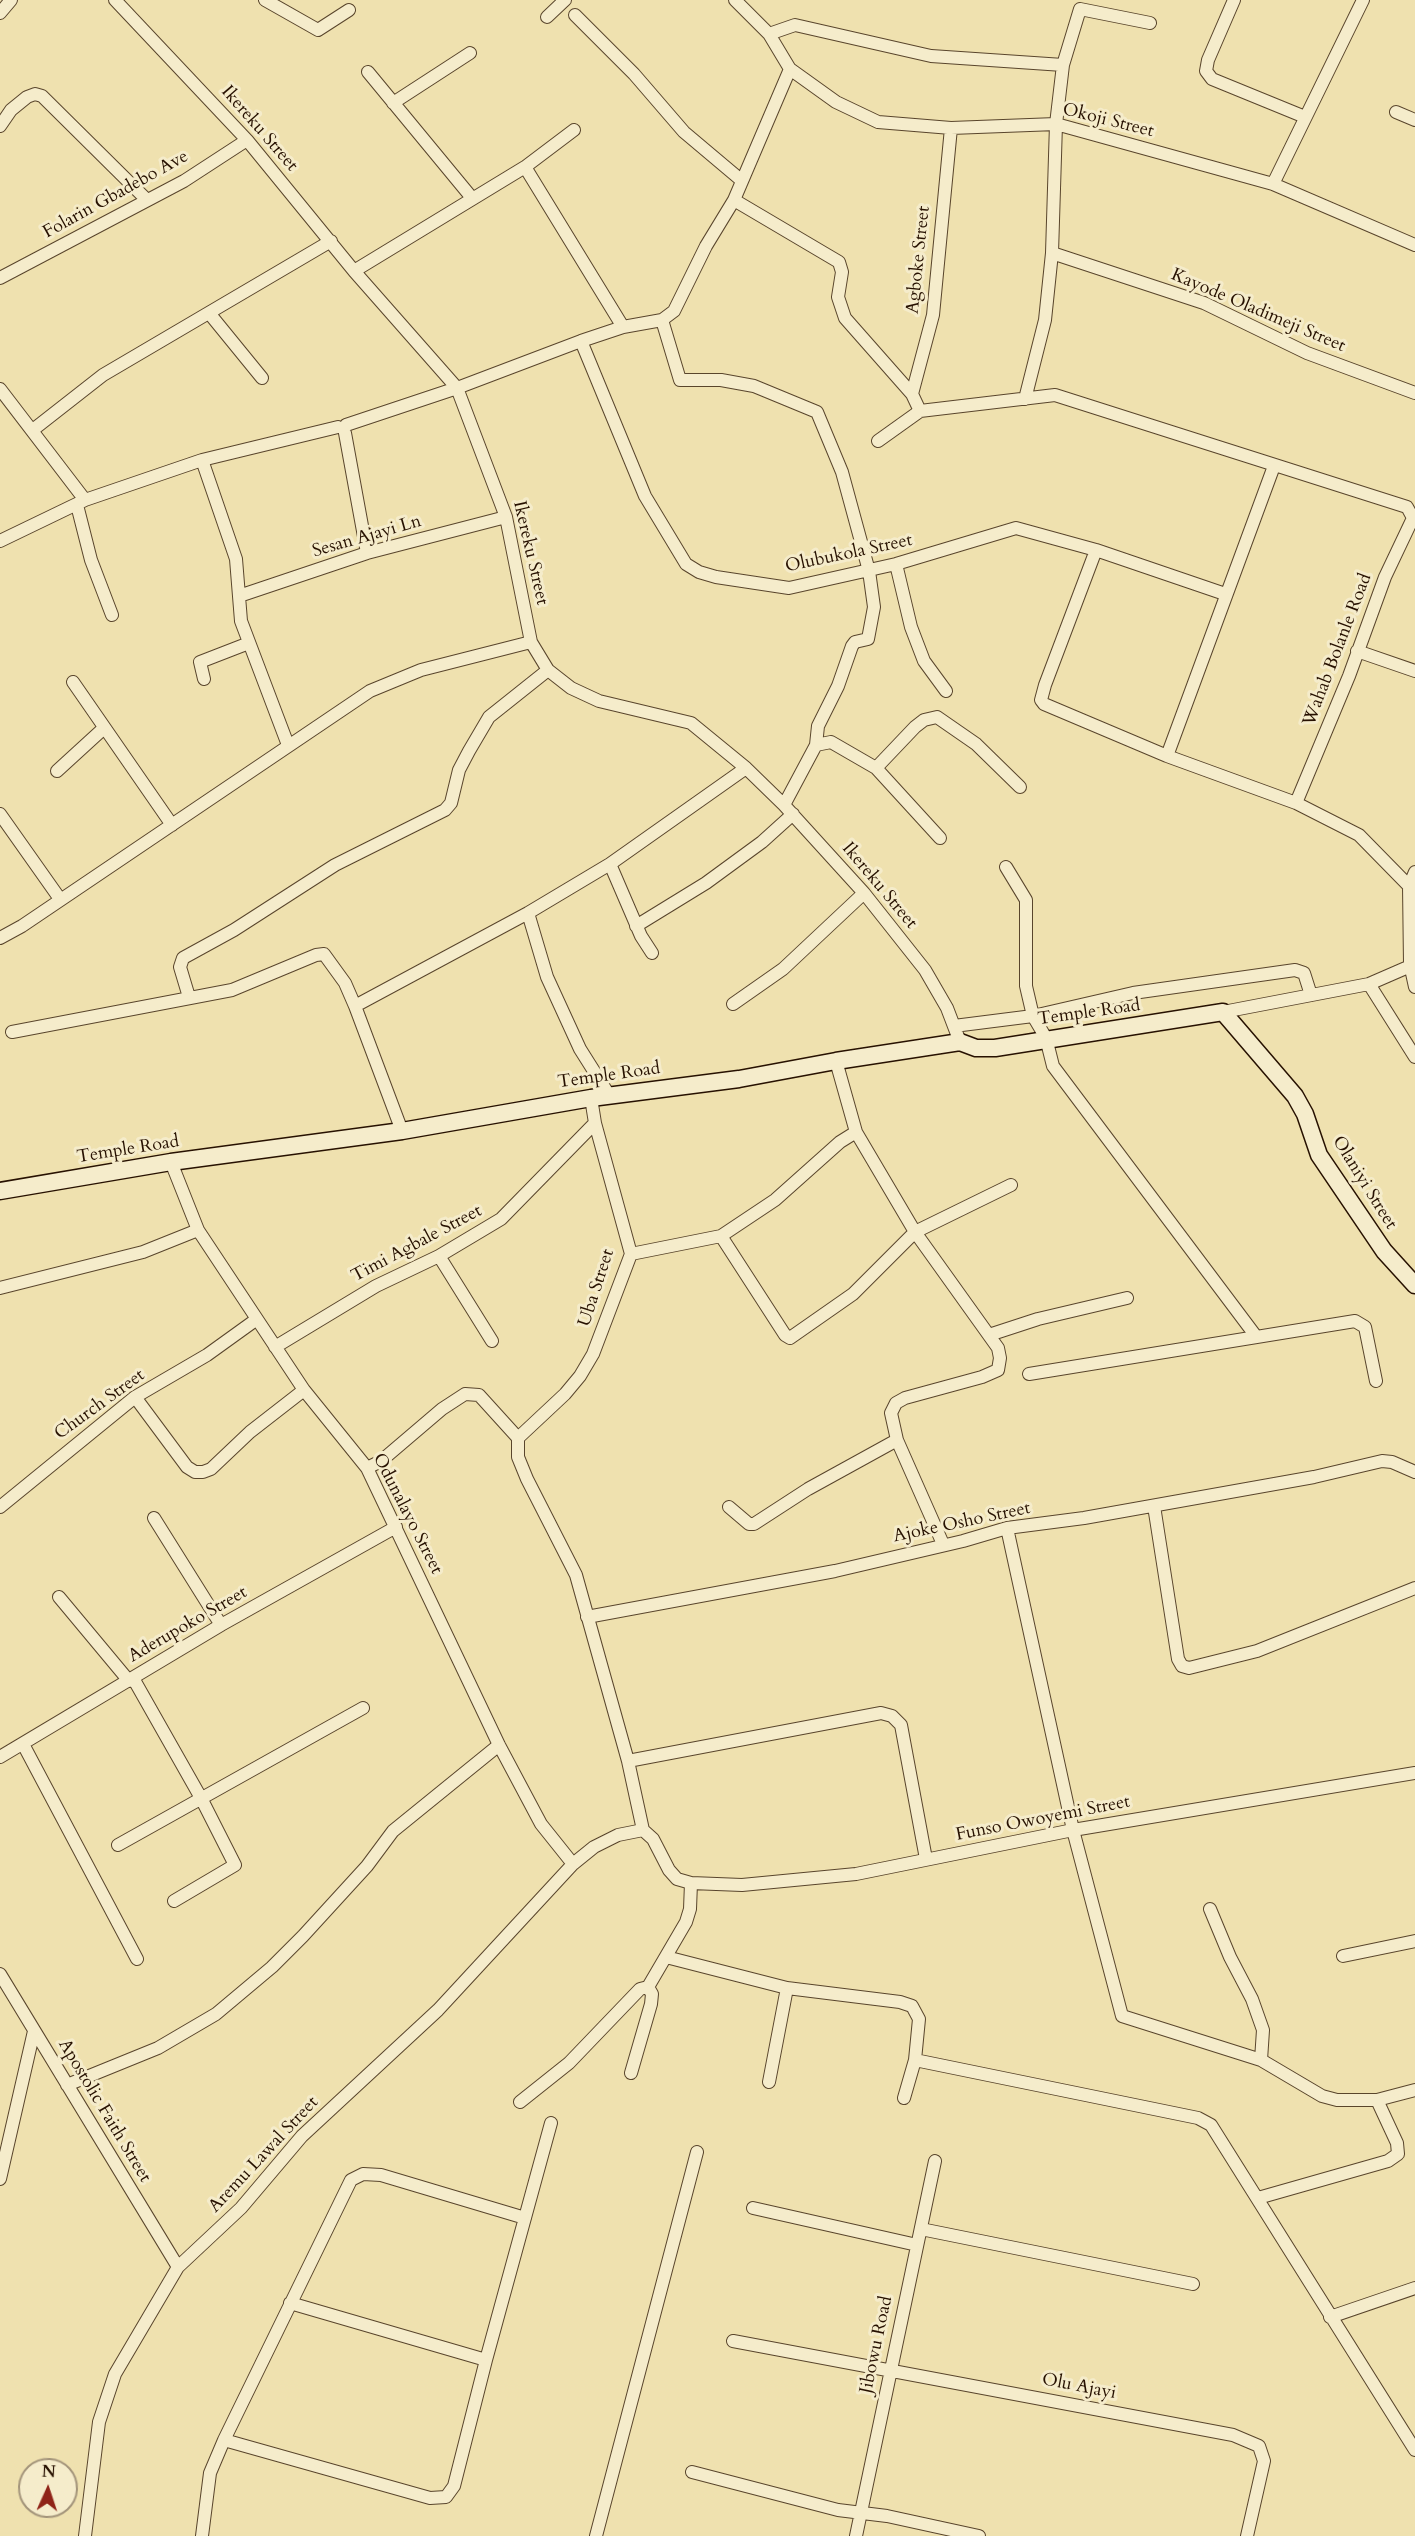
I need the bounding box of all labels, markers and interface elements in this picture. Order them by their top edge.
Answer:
street label: Ikereku Street [216,82,302,176]
street label: Okoji Street [1060,99,1156,143]
street label: Folarin Gbadebo Ave [40,146,192,244]
street label: Agboke Street [903,205,935,315]
street label: Kayode Oladimeji Street [1168,264,1348,358]
street label: Ikereku Street [508,499,552,607]
street label: Sesan Ajayi Ln [310,511,424,563]
street label: Olubukola Street [783,530,915,578]
street label: Wahab Bolanle Road [1299,571,1377,729]
street label: Ikereku Street [837,838,921,934]
street label: Temple Road [1036,995,1142,1031]
street label: Temple Road [556,1058,662,1094]
street label: Temple Road [75,1131,181,1169]
street label: Olaniyi Street [1327,1132,1401,1234]
street label: Timi Agbale Street [348,1201,486,1287]
street label: Uba Street [574,1246,620,1330]
street label: Church Street [51,1365,149,1445]
street label: Odunalayo Street [367,1450,447,1578]
street label: Ajoke Osho Street [891,1498,1033,1548]
street label: Aderupoko Street [125,1582,251,1668]
street label: Funso Owoyemi Street [954,1792,1132,1846]
street label: Apostolic Faith Street [53,2036,155,2186]
street label: Aremu Lawal Street [205,2092,323,2218]
street label: Jibowu Road [856,2294,898,2396]
street label: Olu Ajayi [1040,2369,1118,2405]
north arrow [18,2458,78,2518]
text: N [41,2461,56,2483]

